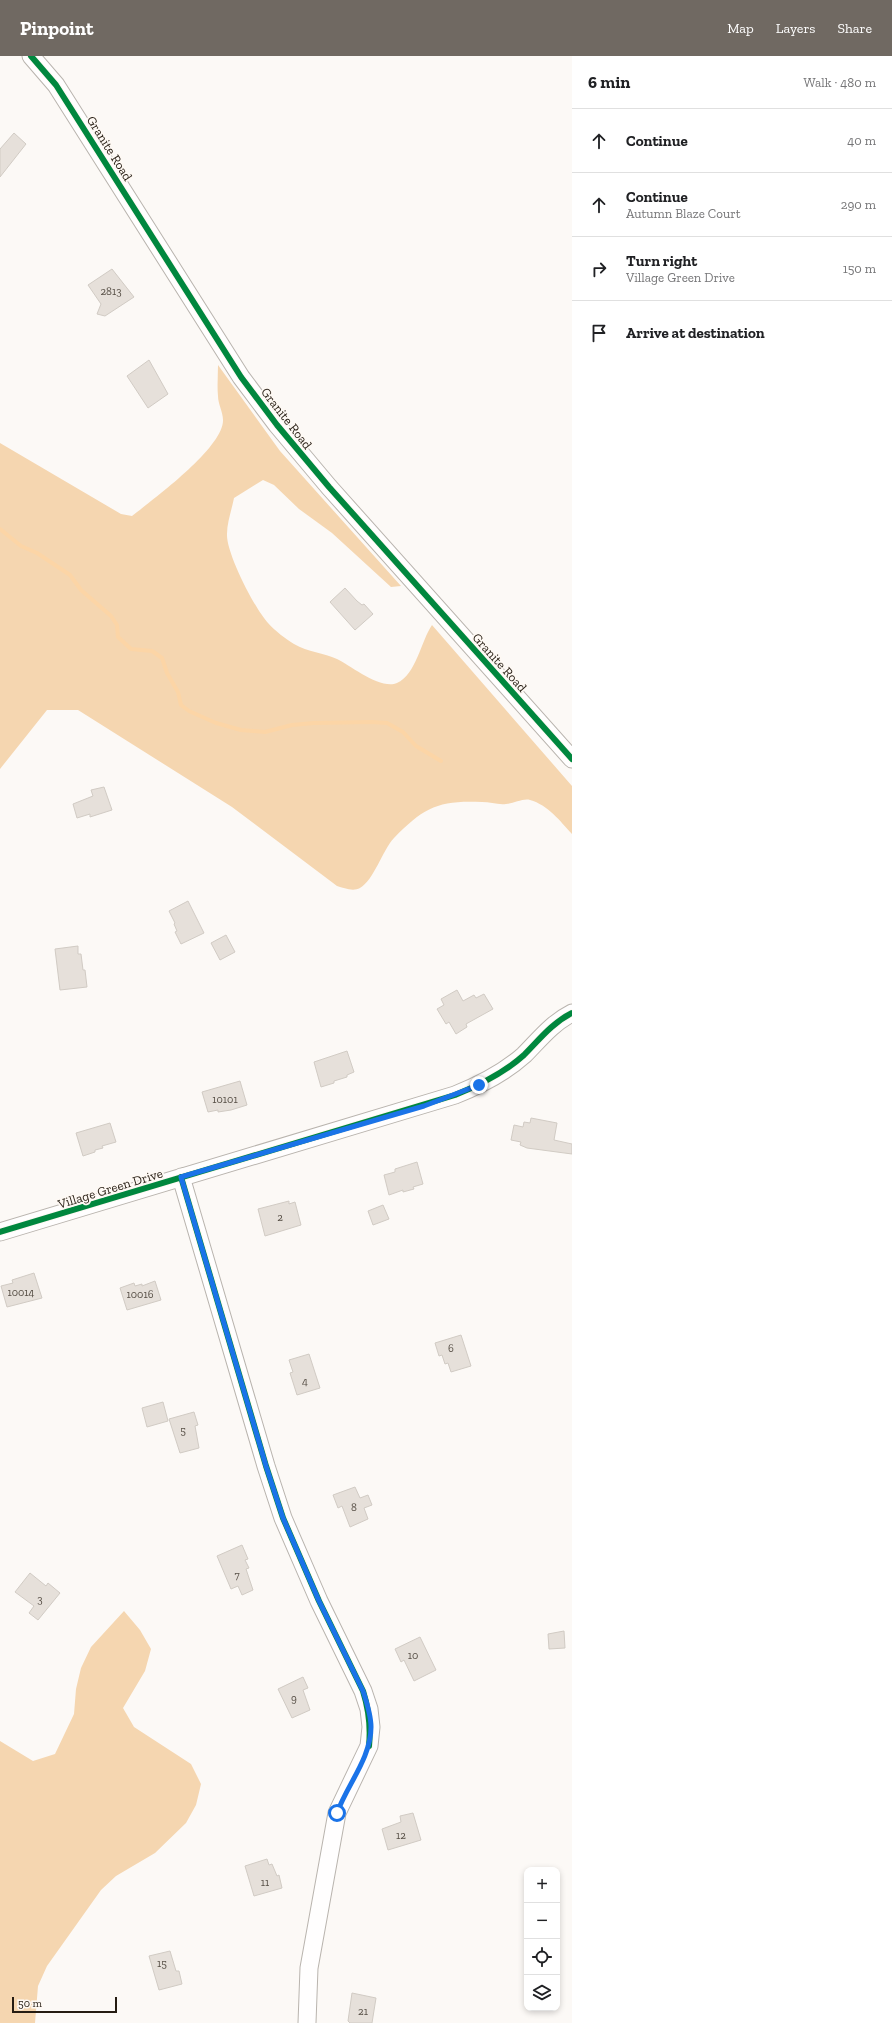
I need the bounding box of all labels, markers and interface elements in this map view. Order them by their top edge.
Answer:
text: Pinpoint [20,17,94,40]
text: Map [727,20,754,37]
text: Layers [776,20,815,37]
text: Share [837,20,872,37]
text: 6 min [588,72,630,92]
text: Walk · 480 m [804,75,876,90]
street label: Granite Road [84,113,135,183]
icon: ahead [588,130,610,152]
text: Continue [626,132,688,150]
text: 40 m [847,133,876,148]
text: Continue [626,188,688,206]
icon: ahead [588,194,610,216]
text: 290 m [841,197,876,212]
text: Autumn Blaze Court [626,206,740,221]
text: Turn right [626,252,697,270]
icon: right [588,258,610,280]
text: 150 m [843,261,876,276]
text: Village Green Drive [626,270,735,285]
house number: 2813 [100,285,122,298]
icon: arrive [588,322,610,344]
text: Arrive at destination [626,324,765,342]
street label: Granite Road [258,385,315,452]
street label: Granite Road [469,630,530,695]
route end [470,1076,488,1094]
house number: 10101 [212,1093,238,1106]
street label: Village Green Drive [55,1165,164,1212]
house number: 2 [277,1211,283,1224]
house number: 10014 [7,1286,35,1299]
house number: 10016 [127,1288,154,1301]
house number: 6 [448,1342,454,1355]
house number: 4 [302,1375,308,1388]
house number: 5 [180,1424,186,1437]
house number: 8 [351,1501,357,1514]
house number: 7 [234,1569,240,1582]
house number: 3 [37,1593,43,1606]
house number: 10 [408,1649,418,1662]
house number: 9 [291,1692,297,1705]
route start [328,1804,346,1822]
house number: 12 [396,1829,406,1842]
map controls [524,1867,560,2011]
button: + [524,1867,560,1903]
house number: 11 [261,1876,270,1889]
button: − [524,1903,560,1939]
button: locate [524,1939,560,1975]
house number: 15 [157,1957,167,1970]
button: layers [524,1975,560,2011]
scale bar [12,1995,117,2014]
text: 50 m [18,1997,42,2010]
house number: 21 [358,2005,369,2018]

